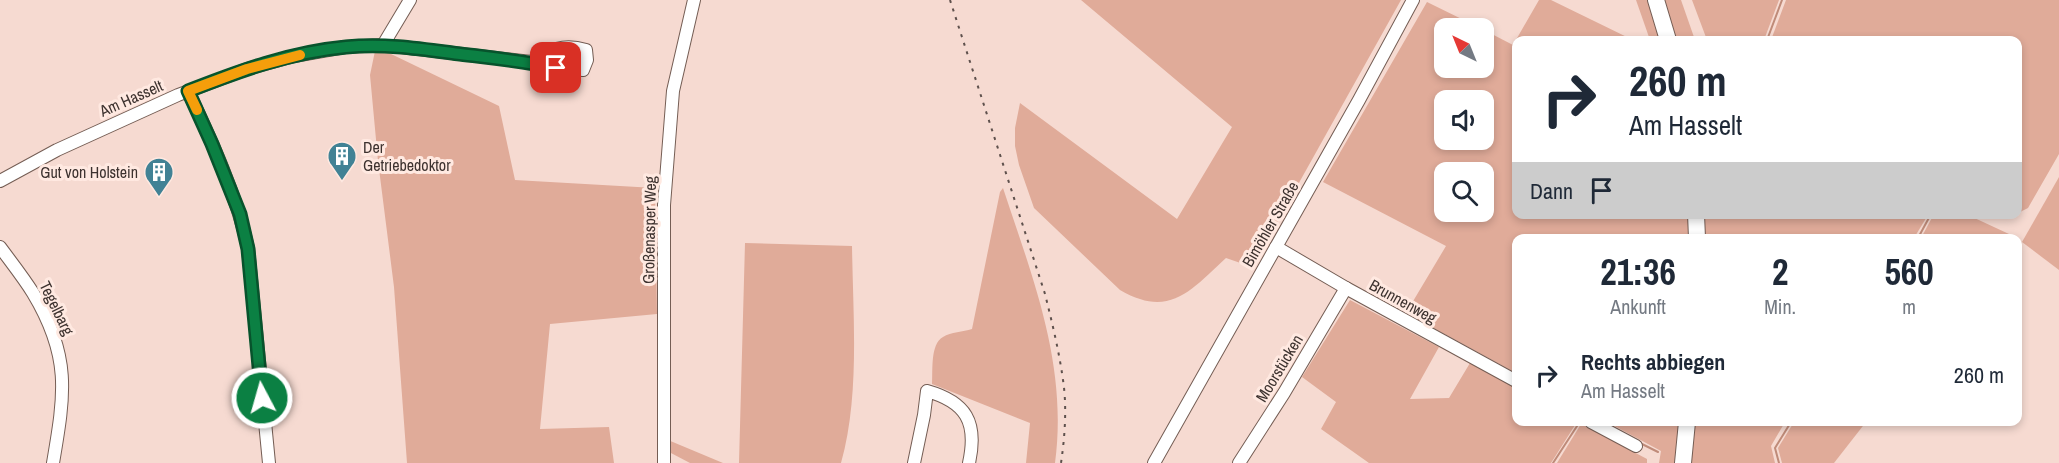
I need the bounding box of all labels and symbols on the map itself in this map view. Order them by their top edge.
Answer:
north arrow [1434,18,1494,78]
pin [530,42,581,93]
street label: Am Hasselt [95,74,166,122]
place label: Der Getriebedoktor [363,136,451,176]
building icon: Der Getriebedoktor [326,140,358,182]
building icon: Gut von Holstein [143,156,175,198]
place label: Gut von Holstein [40,161,138,183]
street label: Großenasper Weg [637,175,661,284]
street label: Bimöhler Straße [1237,177,1303,271]
street label: Brunnenweg [1365,274,1441,329]
street label: Tegelbarg [34,277,80,339]
street label: Moorstücken [1250,330,1308,406]
position arrow [230,366,294,430]

